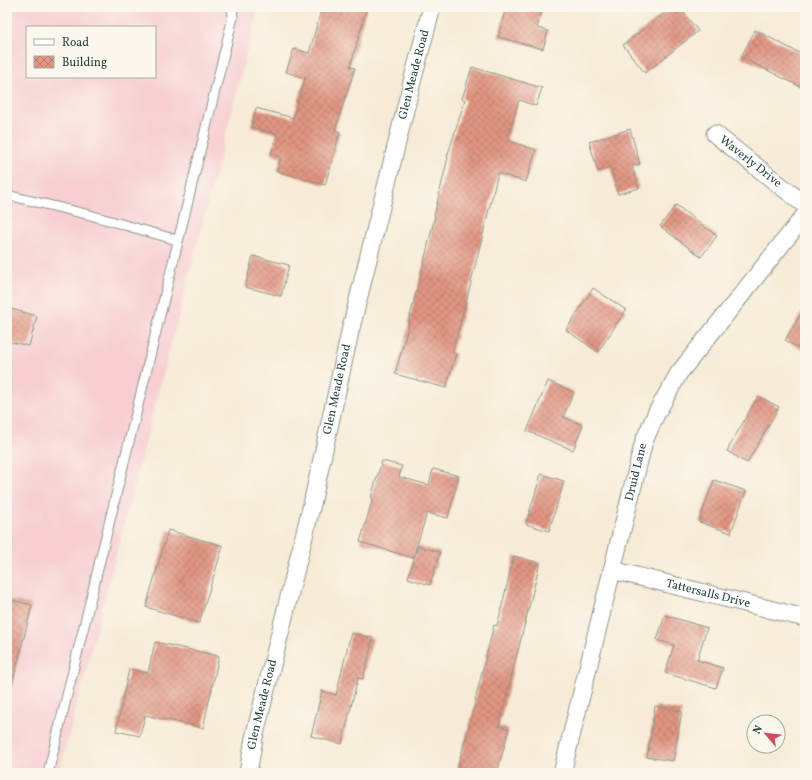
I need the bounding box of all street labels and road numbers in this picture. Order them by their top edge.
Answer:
street label: Glen Meade Road [395,28,434,121]
street label: Waverly Drive [716,132,785,192]
street label: Glen Meade Road [320,342,355,436]
street label: Druid Lane [621,441,651,503]
street label: Tattersalls Drive [664,576,752,612]
street label: Glen Meade Road [244,658,281,751]

